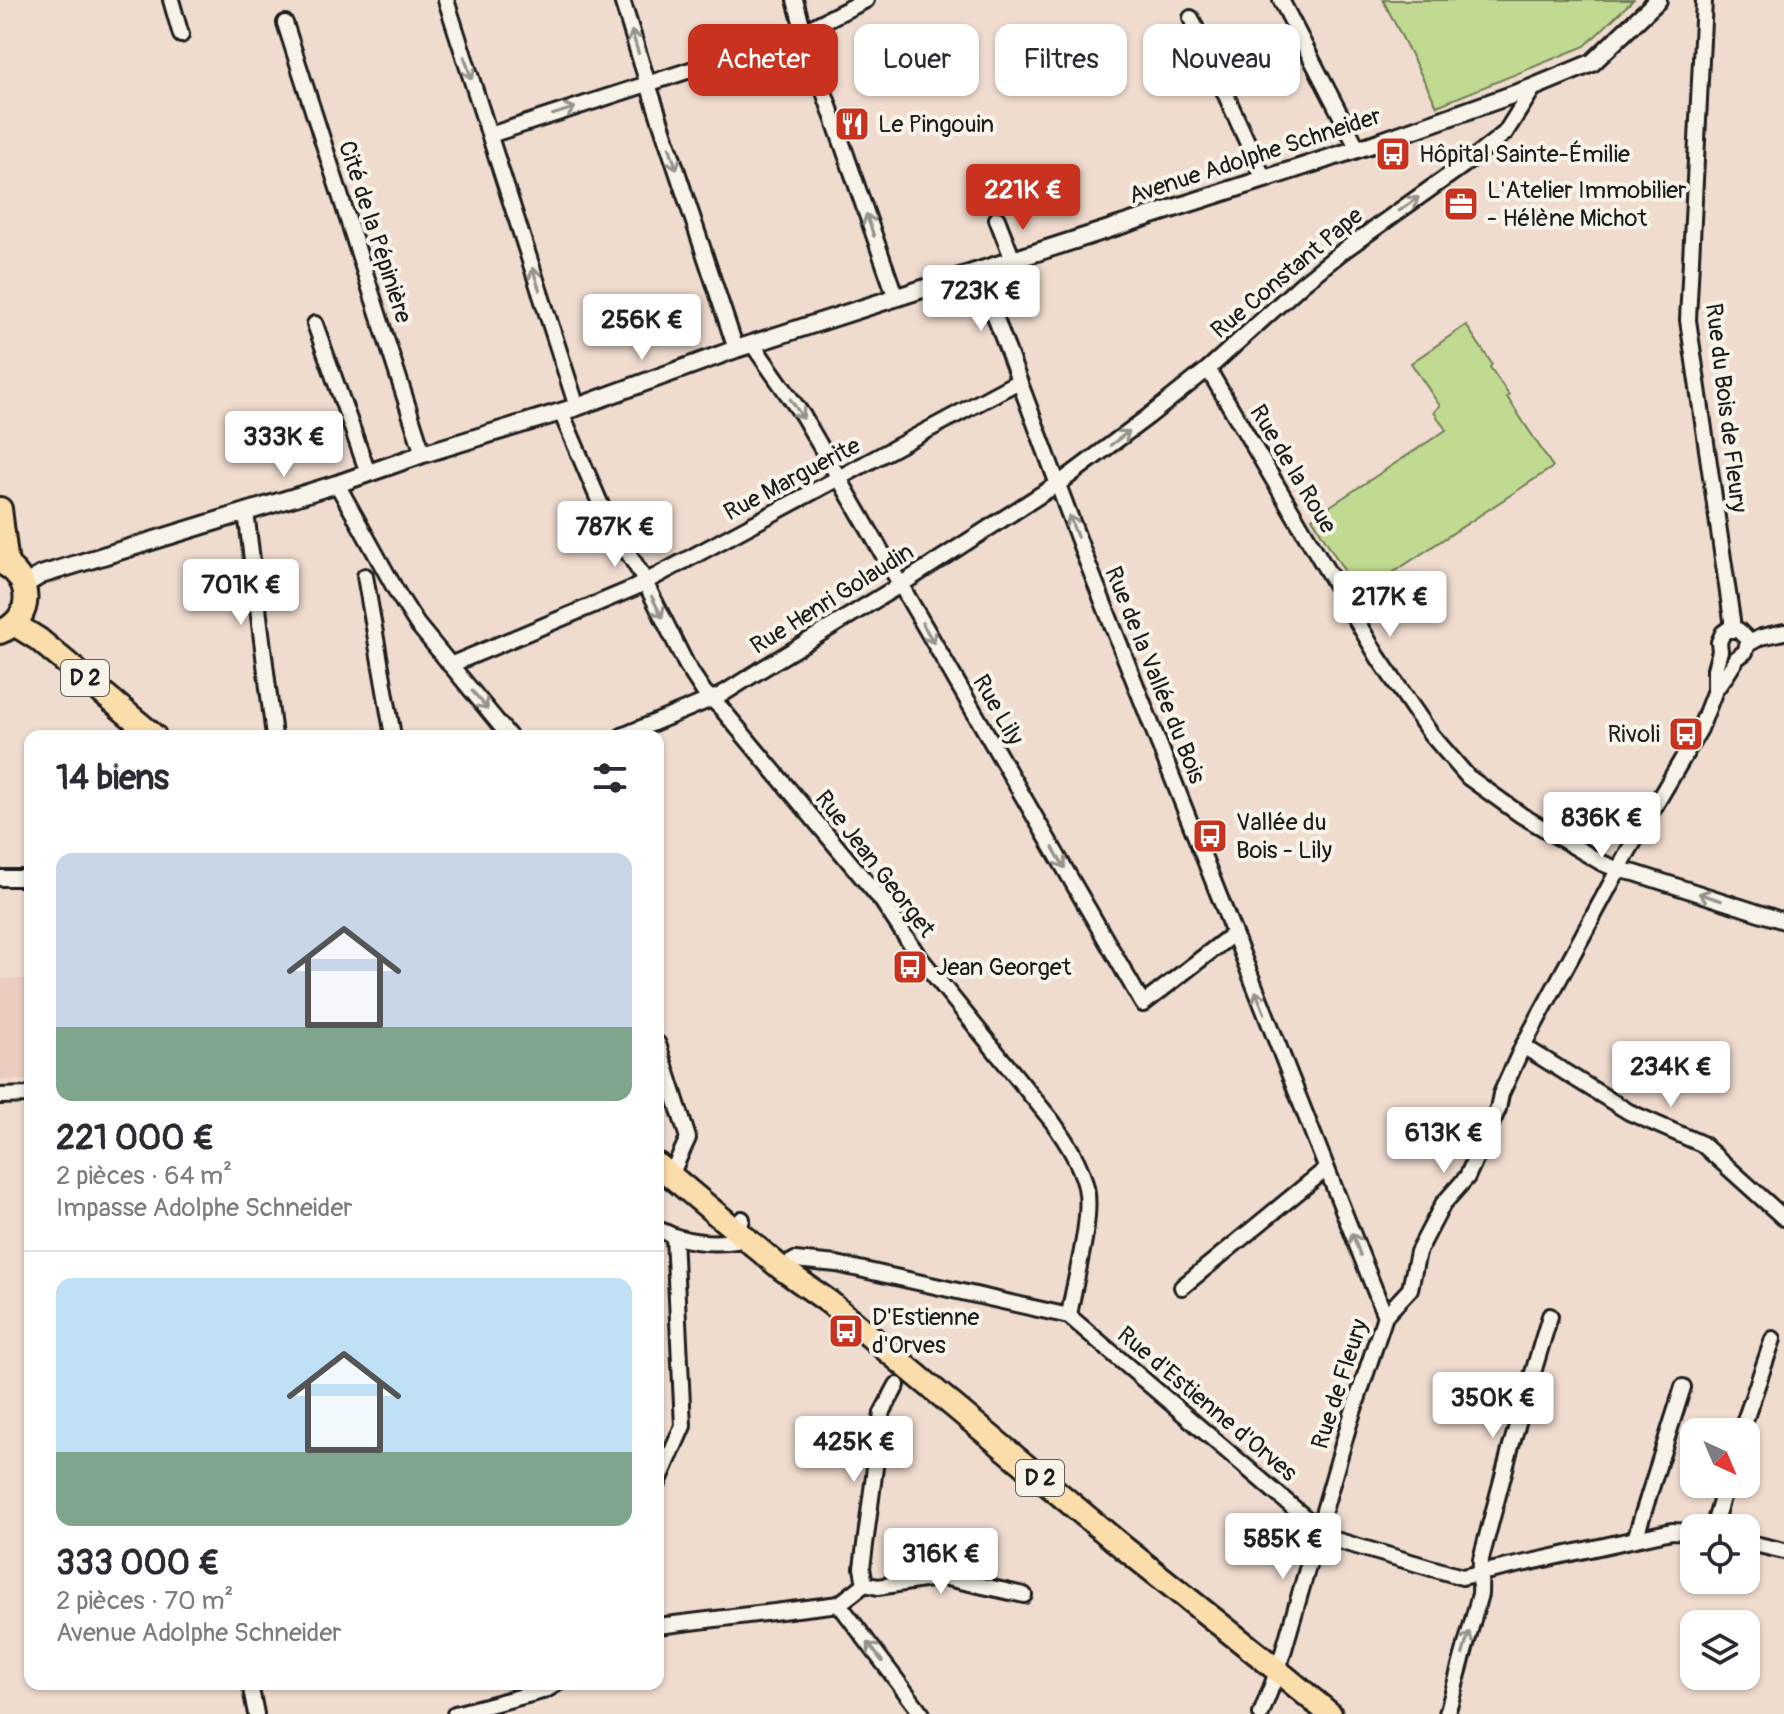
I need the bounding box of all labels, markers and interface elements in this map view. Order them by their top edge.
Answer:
chip: Acheter [688,24,838,96]
chip: Louer [854,24,979,96]
chip: Filtres [995,24,1127,96]
chip: Nouveau [1143,24,1300,96]
one-way arrow [627,29,642,55]
one-way arrow [461,54,476,80]
street label: Avenue Adolphe Schneider [1125,101,1385,211]
one-way arrow [551,103,576,117]
restaurant icon: Le Pingouin [833,105,871,143]
place label: Le Pingouin [878,110,994,139]
bus stop icon: Hôpital Sainte-Émilie [1374,135,1412,173]
street label: Cité de la Pépinière [332,137,418,327]
place label: Hôpital Sainte-Émilie [1419,140,1630,169]
one-way arrow [666,145,681,170]
pin: 221K € [958,164,1088,232]
text: 221K € [984,174,1062,206]
place label: L'Atelier Immobilier - Hélène Michot [1487,176,1687,233]
office icon: L'Atelier Immobilier - Hélène Michot [1442,185,1480,223]
one-way arrow [1398,196,1419,213]
street label: Rue Constant Pape [1205,201,1369,345]
one-way arrow [861,213,876,238]
pin: 723K € [916,265,1046,333]
one-way arrow [528,267,542,292]
text: 723K € [941,275,1021,307]
pin: 256K € [577,294,707,362]
street label: Rue du Bois de Fleury [1699,302,1753,514]
text: 256K € [601,304,683,336]
one-way arrow [789,397,806,419]
street label: Rue de la Roue [1243,399,1343,539]
pin: 333K € [219,411,349,479]
text: 333K € [243,421,325,453]
one-way arrow [1109,429,1130,446]
street label: Rue Marguerite [719,431,865,527]
pin: 787K € [550,501,680,569]
text: 787K € [575,511,655,543]
one-way arrow [1065,514,1079,538]
street label: Rue Henri Golaudin [745,537,919,661]
pin: 701K € [176,559,306,627]
street label: Rue de la Vallée du Bois [1098,562,1212,788]
text: 701K € [201,569,281,601]
pin: 217K € [1325,571,1455,639]
text: 217K € [1352,581,1428,613]
one-way arrow [650,594,666,618]
one-way arrow [921,621,936,645]
road number: D 2 [61,660,109,696]
street label: Rue Lily [966,670,1030,750]
one-way arrow [471,689,489,710]
bus stop icon: Rivoli [1667,715,1705,753]
place label: Rivoli [1607,720,1660,749]
icon: filters [588,756,632,800]
text: 14 biens [56,757,169,800]
street label: Rue Jean Georget [809,785,942,943]
pin: 836K € [1537,792,1667,860]
text: 836K € [1561,802,1643,834]
place label: Vallée du Bois - Lily [1236,808,1332,865]
bus stop icon: Vallée du Bois - Lily [1191,817,1229,855]
one-way arrow [1051,846,1067,869]
one-way arrow [1697,889,1723,904]
icon: home [272,905,416,1049]
bus stop icon: Jean Georget [891,948,929,986]
place label: Jean Georget [936,953,1072,982]
one-way arrow [1252,990,1267,1015]
pin: 234K € [1606,1041,1736,1109]
text: 234K € [1630,1051,1712,1083]
pin: 613K € [1379,1107,1509,1175]
text: 221 000 € [56,1117,214,1160]
text: 613K € [1405,1117,1483,1149]
text: 2 pièces · 64 m² [56,1160,232,1192]
text: Impasse Adolphe Schneider [56,1192,352,1224]
one-way arrow [1348,1232,1362,1257]
place label: D'Estienne d'Orves [872,1303,979,1360]
bus stop icon: D'Estienne d'Orves [827,1312,865,1350]
street label: Rue de Fleury [1305,1315,1375,1453]
street label: Rue d'Estienne d'Orves [1111,1320,1303,1488]
icon: home [272,1330,416,1474]
pin: 350K € [1428,1372,1558,1440]
text: 350K € [1451,1382,1535,1414]
pin: 425K € [789,1416,919,1484]
north arrow [1680,1418,1760,1498]
map controls [1680,1418,1760,1690]
text: 425K € [813,1426,895,1458]
road number: D 2 [1016,1460,1064,1496]
pin: 585K € [1218,1513,1348,1581]
button: locate [1680,1514,1760,1594]
text: 585K € [1243,1523,1323,1555]
pin: 316K € [876,1528,1006,1596]
text: 316K € [902,1538,980,1570]
text: 333 000 € [56,1542,220,1585]
text: 2 pièces · 70 m² [56,1585,233,1617]
button: layers [1680,1610,1760,1690]
text: Avenue Adolphe Schneider [56,1617,342,1649]
one-way arrow [1459,1631,1474,1657]
one-way arrow [867,1641,884,1663]

